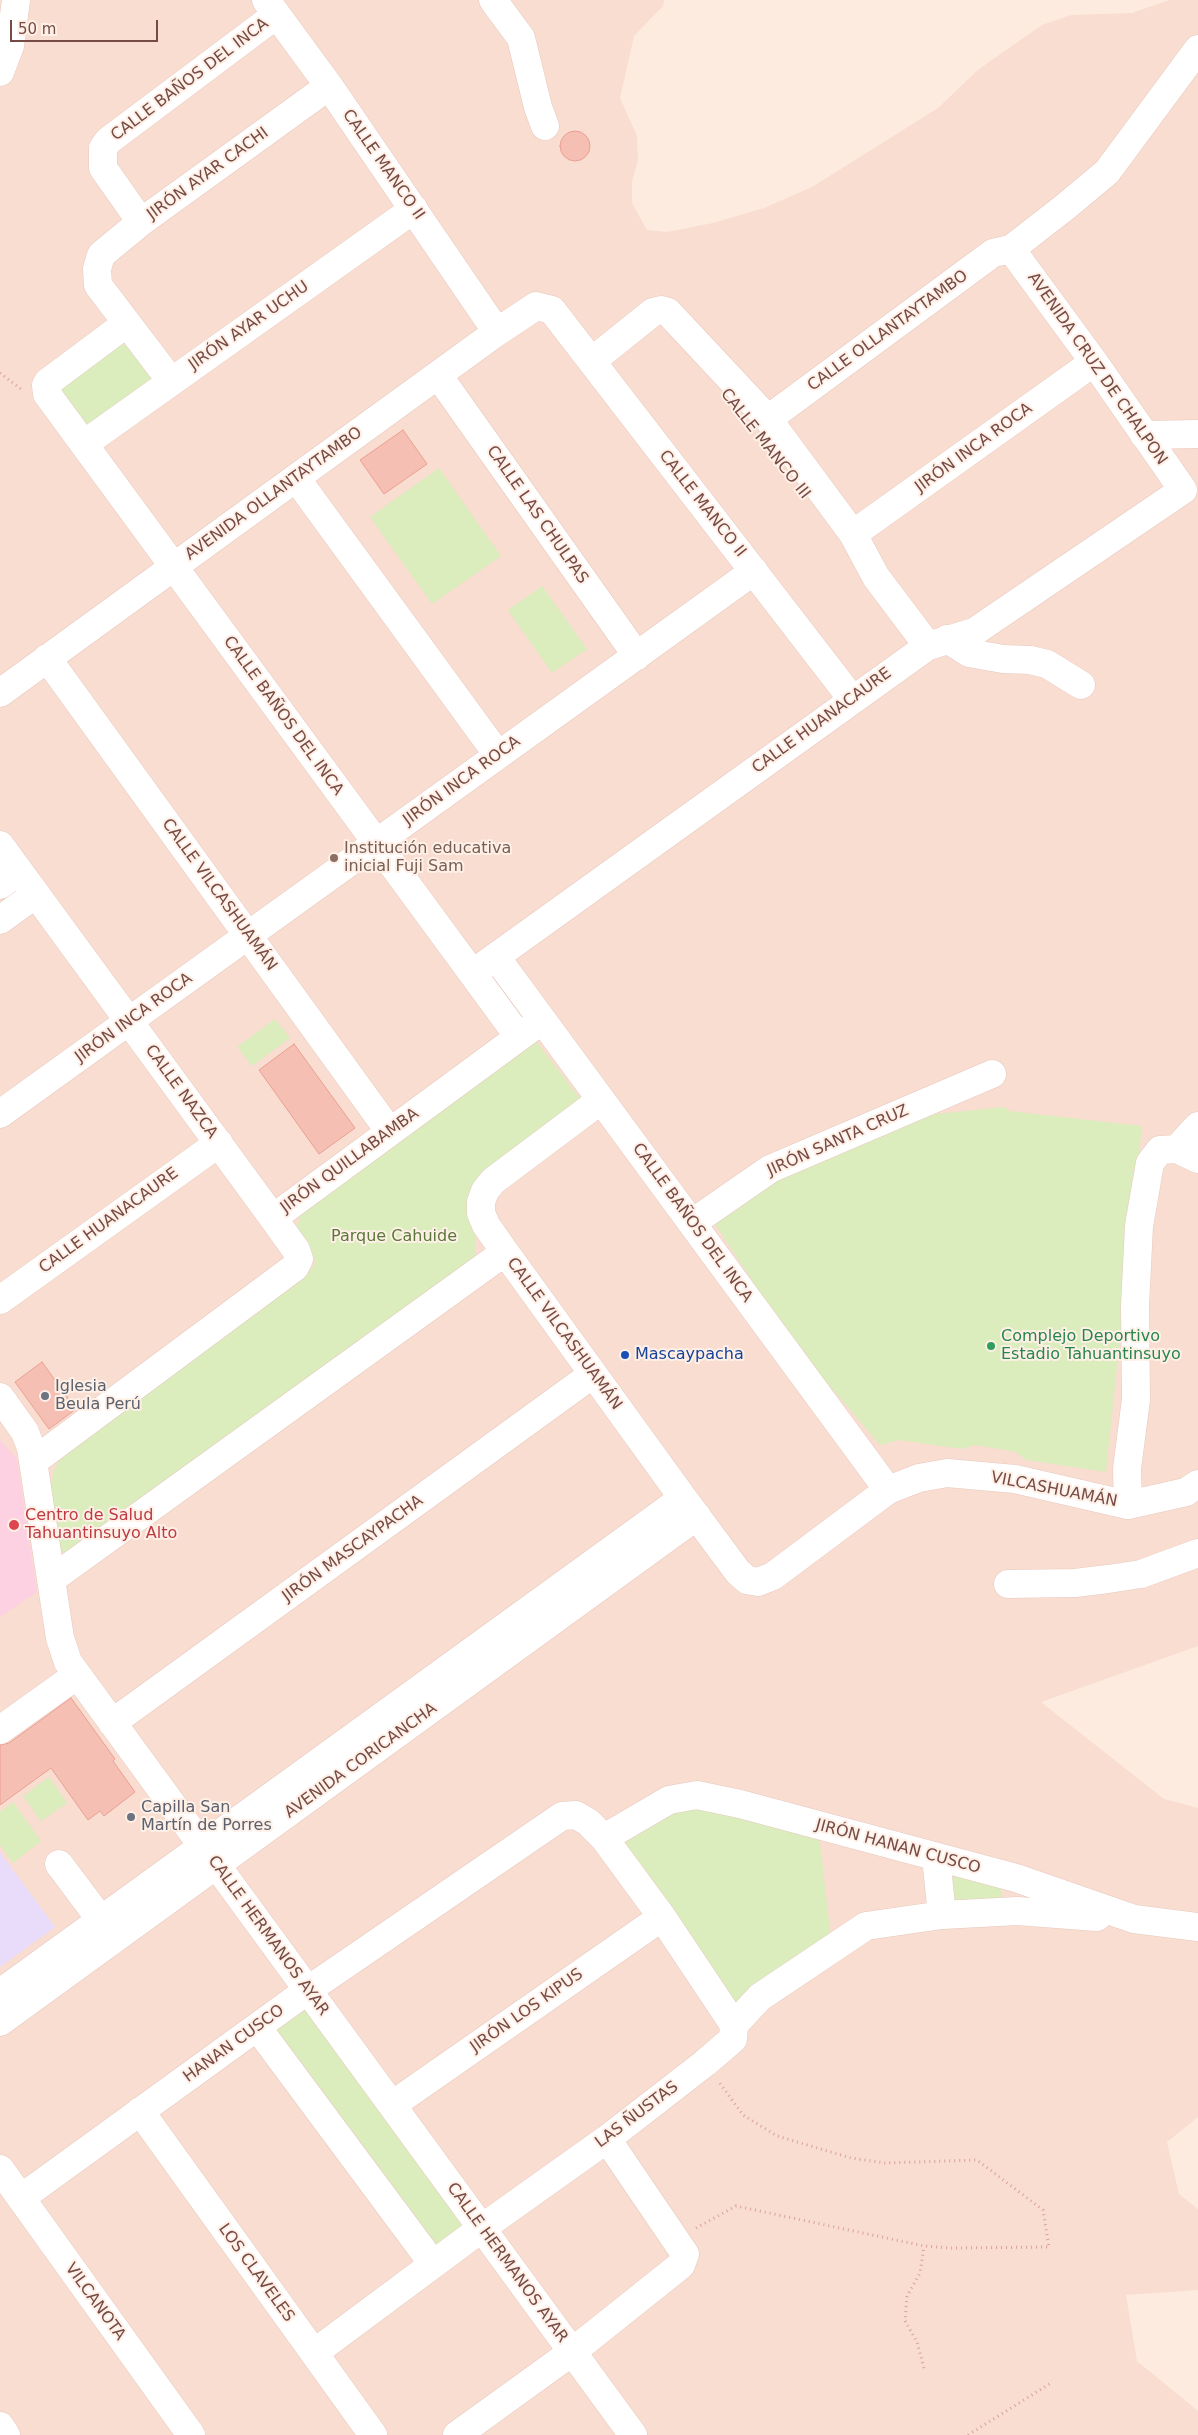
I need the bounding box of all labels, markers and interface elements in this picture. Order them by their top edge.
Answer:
scale bar [12,10,160,42]
street label: CALLE BAÑOS DEL INCA [108,15,272,145]
text: 50 m [18,20,56,38]
street label: CALLE MANCO II [338,106,428,224]
street label: JIRÓN AYAR CACHI [144,124,272,224]
street label: CALLE OLLANTAYTAMBO [804,266,972,396]
street label: AVENIDA CRUZ DE CHALPON [1023,269,1171,469]
street label: JIRÓN AYAR UCHU [185,277,313,375]
street label: CALLE MANCO III [716,385,814,503]
street label: JIRÓN INCA ROCA [912,399,1036,497]
street label: AVENIDA OLLANTAYTAMBO [182,423,366,565]
street label: CALLE LAS CHULPAS [482,442,592,588]
street label: CALLE MANCO II [654,447,750,561]
street label: CALLE BAÑOS DEL INCA [219,633,347,799]
street label: CALLE HUANACAURE [749,664,895,778]
street label: JIRÓN INCA ROCA [400,732,524,830]
street label: CALLE VILCASHUAMÁN [157,815,281,975]
place label: Institución educativa inicial Fuji Sam [344,839,511,877]
marker: Institución educativa inicial Fuji Sam [328,852,340,864]
street label: JIRÓN INCA ROCA [72,969,196,1067]
street label: CALLE NAZCA [141,1041,221,1143]
street label: JIRÓN SANTA CRUZ [764,1101,912,1181]
street label: JIRÓN QUILLABAMBA [277,1104,423,1218]
street label: CALLE BAÑOS DEL INCA [628,1140,756,1306]
street label: CALLE HUANACAURE [36,1164,182,1278]
park label: Parque Cahuide [331,1227,457,1247]
street label: CALLE VILCASHUAMÁN [502,1254,626,1414]
place label: Complejo Deportivo Estadio Tahuantinsuyo [1001,1327,1181,1365]
marker: Complejo Deportivo Estadio Tahuantinsuyo [985,1340,997,1352]
place label: Mascaypacha [635,1345,744,1365]
marker: Mascaypacha [619,1349,631,1361]
place label: Iglesia Beula Perú [55,1377,141,1415]
marker: Iglesia Beula Perú [39,1390,51,1402]
street label: VILCASHUAMÁN [989,1468,1119,1512]
street label: JIRÓN MASCAYPACHA [279,1492,427,1606]
place label: Centro de Salud Tahuantinsuyo Alto [25,1506,177,1544]
marker: Centro de Salud Tahuantinsuyo Alto [7,1518,21,1532]
street label: AVENIDA CORICANCHA [281,1699,441,1823]
place label: Capilla San Martín de Porres [141,1798,272,1836]
marker: Capilla San Martín de Porres [125,1811,137,1823]
street label: JIRÓN HANAN CUSCO [813,1816,983,1878]
street label: CALLE HERMANOS AYAR [203,1852,333,2020]
street label: JIRÓN LOS KIPUS [467,1965,587,2057]
street label: HANAN CUSCO [180,2001,288,2087]
street label: LAS ÑUSTAS [592,2078,682,2152]
street label: CALLE HERMANOS AYAR [442,2179,572,2347]
street label: LOS CLAVELES [214,2220,298,2326]
street label: VILCANOTA [61,2260,129,2344]

